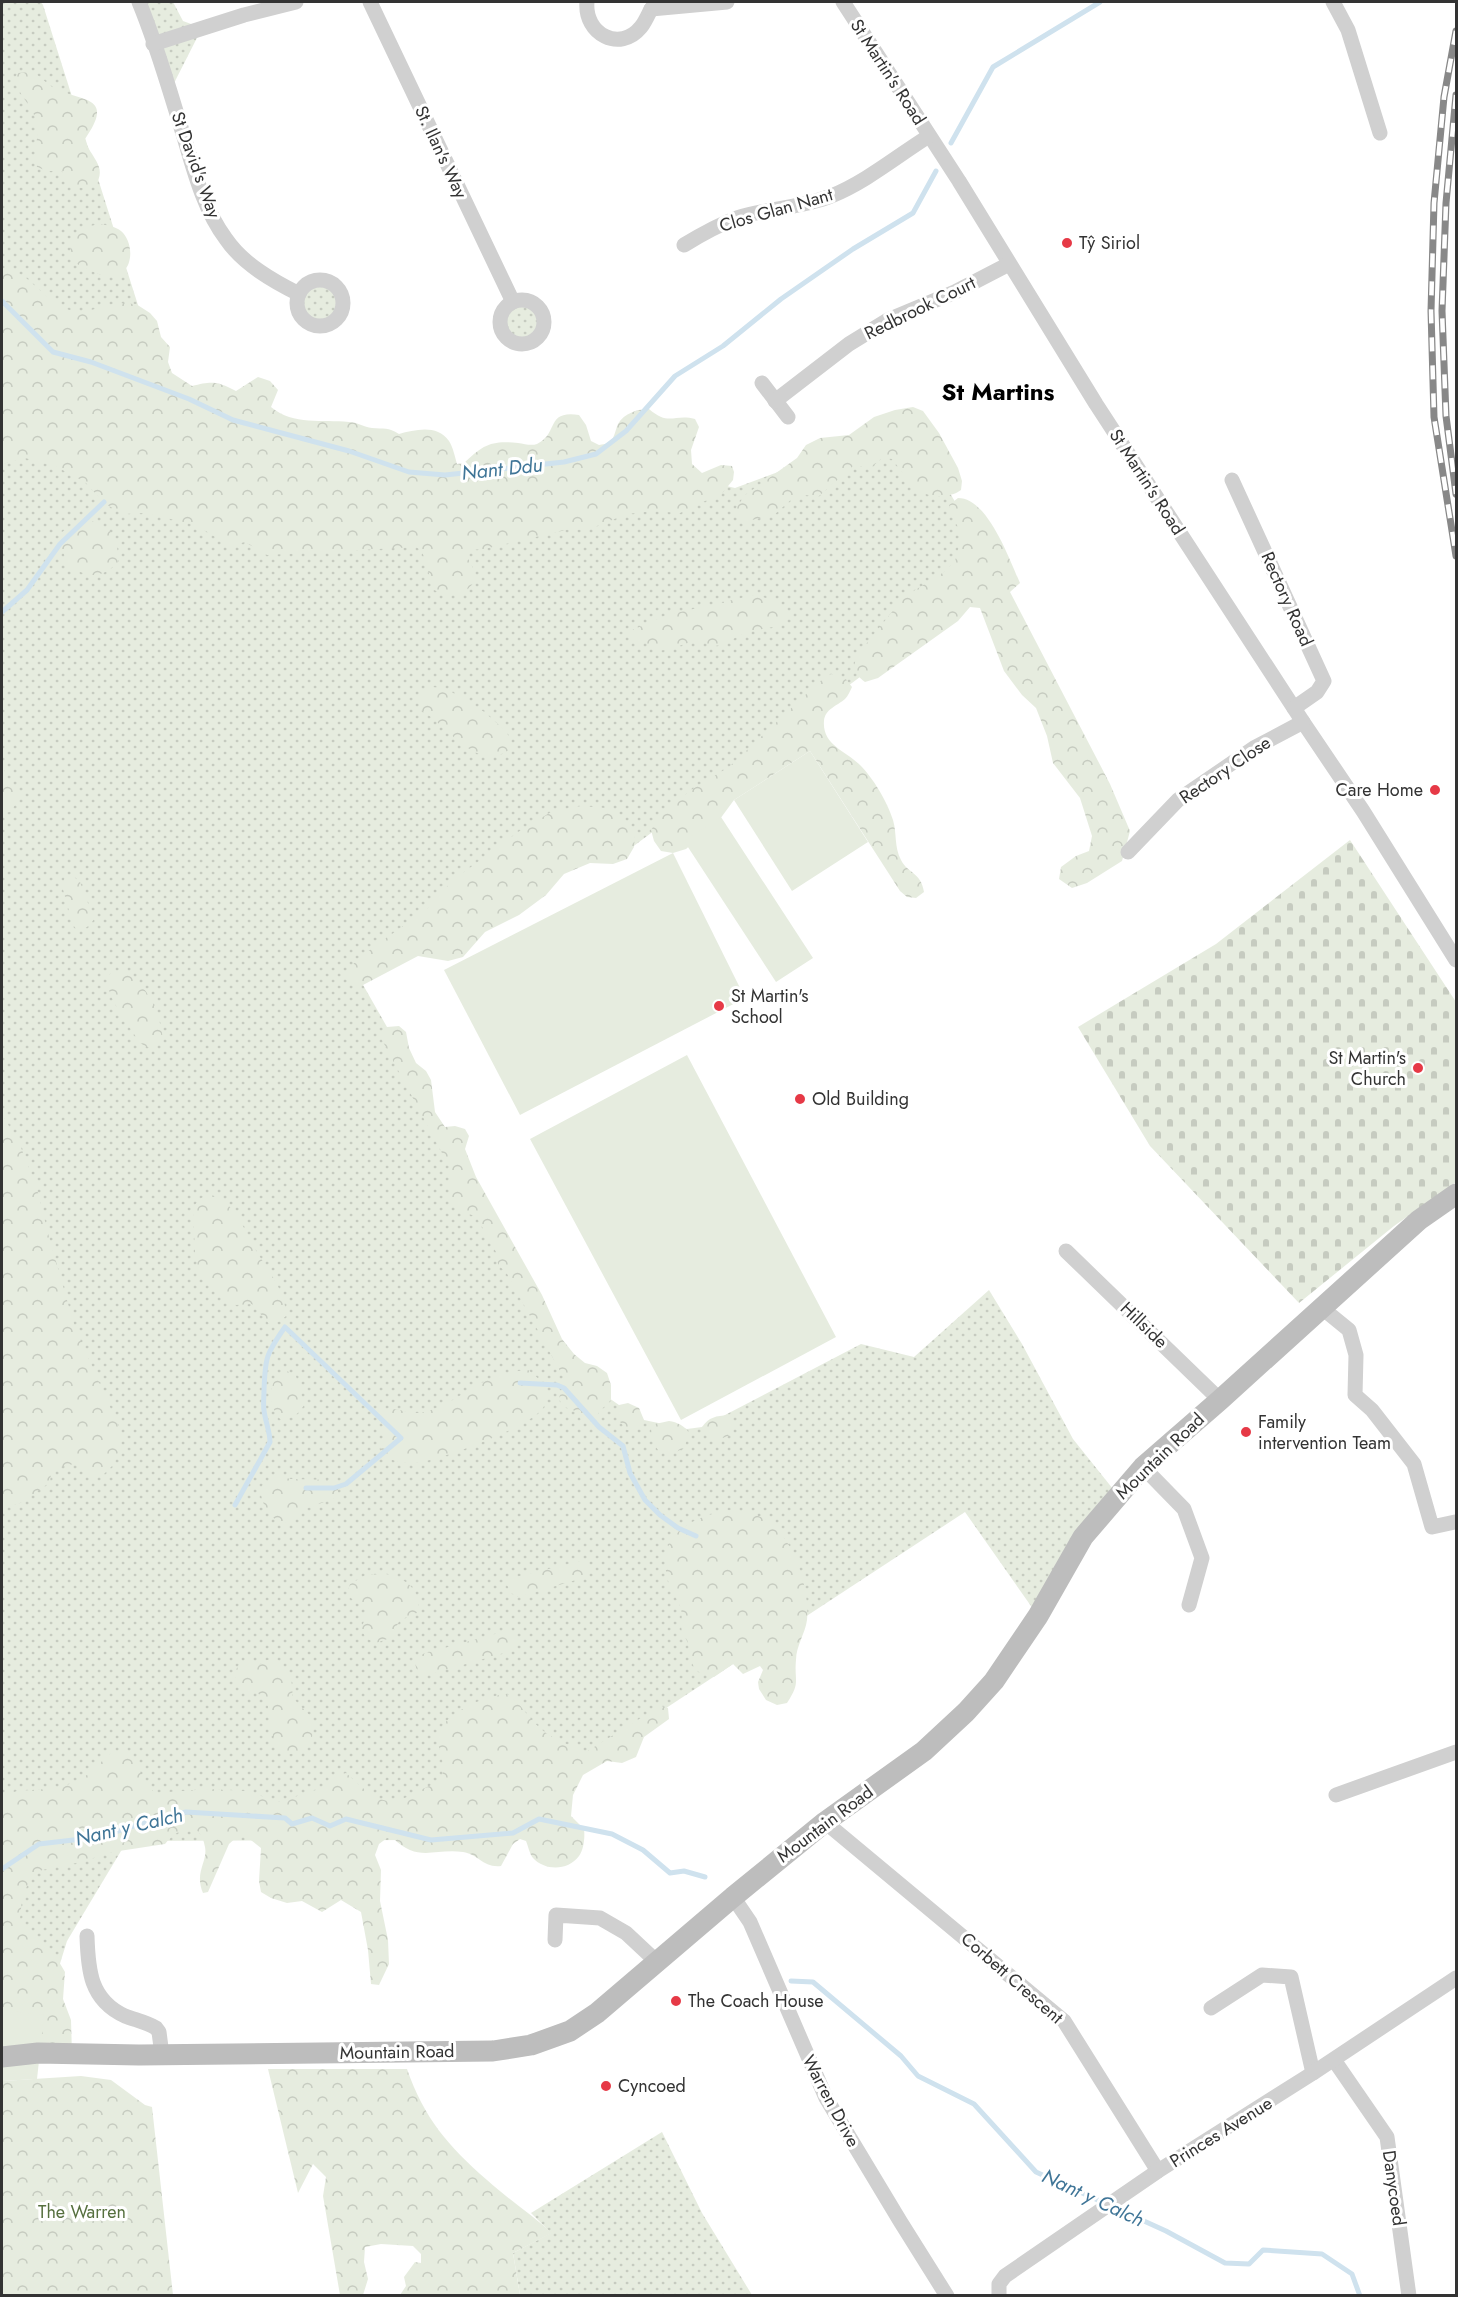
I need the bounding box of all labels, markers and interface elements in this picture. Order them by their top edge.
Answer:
street label: St Martin's Road [844,14,932,130]
street label: St. Ilan's Way [408,101,474,203]
street label: St David's Way [165,108,227,222]
street label: Clos Glan Nant [716,181,836,239]
place label: Tŷ Siriol [1079,230,1140,256]
marker: Tŷ Siriol [1060,236,1074,250]
street label: Redbrook Court [860,270,981,346]
district label: St Martins [941,374,1055,409]
street label: St Martin's Road [1103,424,1191,540]
water label: Nant Ddu [460,450,544,488]
street label: Rectory Road [1255,548,1319,650]
street label: Rectory Close [1174,730,1276,810]
place label: Care Home [1335,777,1423,803]
marker: Care Home [1428,783,1442,797]
place label: St Martin's School [731,983,809,1030]
marker: St Martin's School [712,999,726,1013]
place label: St Martin's Church [1329,1045,1406,1092]
marker: St Martin's Church [1411,1061,1425,1075]
place label: Old Building [812,1086,909,1112]
marker: Old Building [793,1092,807,1106]
street label: Hillside [1114,1296,1174,1354]
street label: Mountain Road [1110,1407,1210,1505]
place label: Family intervention Team [1258,1409,1391,1456]
marker: Family intervention Team [1239,1425,1253,1439]
street label: Mountain Road [771,1779,879,1869]
water label: Nant y Calch [72,1801,186,1853]
street label: Corbett Crescent [955,1926,1069,2030]
place label: The Coach House [688,1988,823,2014]
marker: The Coach House [669,1994,683,2008]
street label: Mountain Road [339,2038,455,2066]
street label: Warren Drive [796,2050,866,2152]
place label: Cyncoed [618,2073,686,2099]
marker: Cyncoed [599,2079,613,2093]
street label: Princes Avenue [1165,2090,1277,2174]
street label: Danycoed [1376,2149,1412,2227]
water label: Nant y Calch [1037,2162,1149,2234]
park label: The Warren [38,2199,126,2225]

